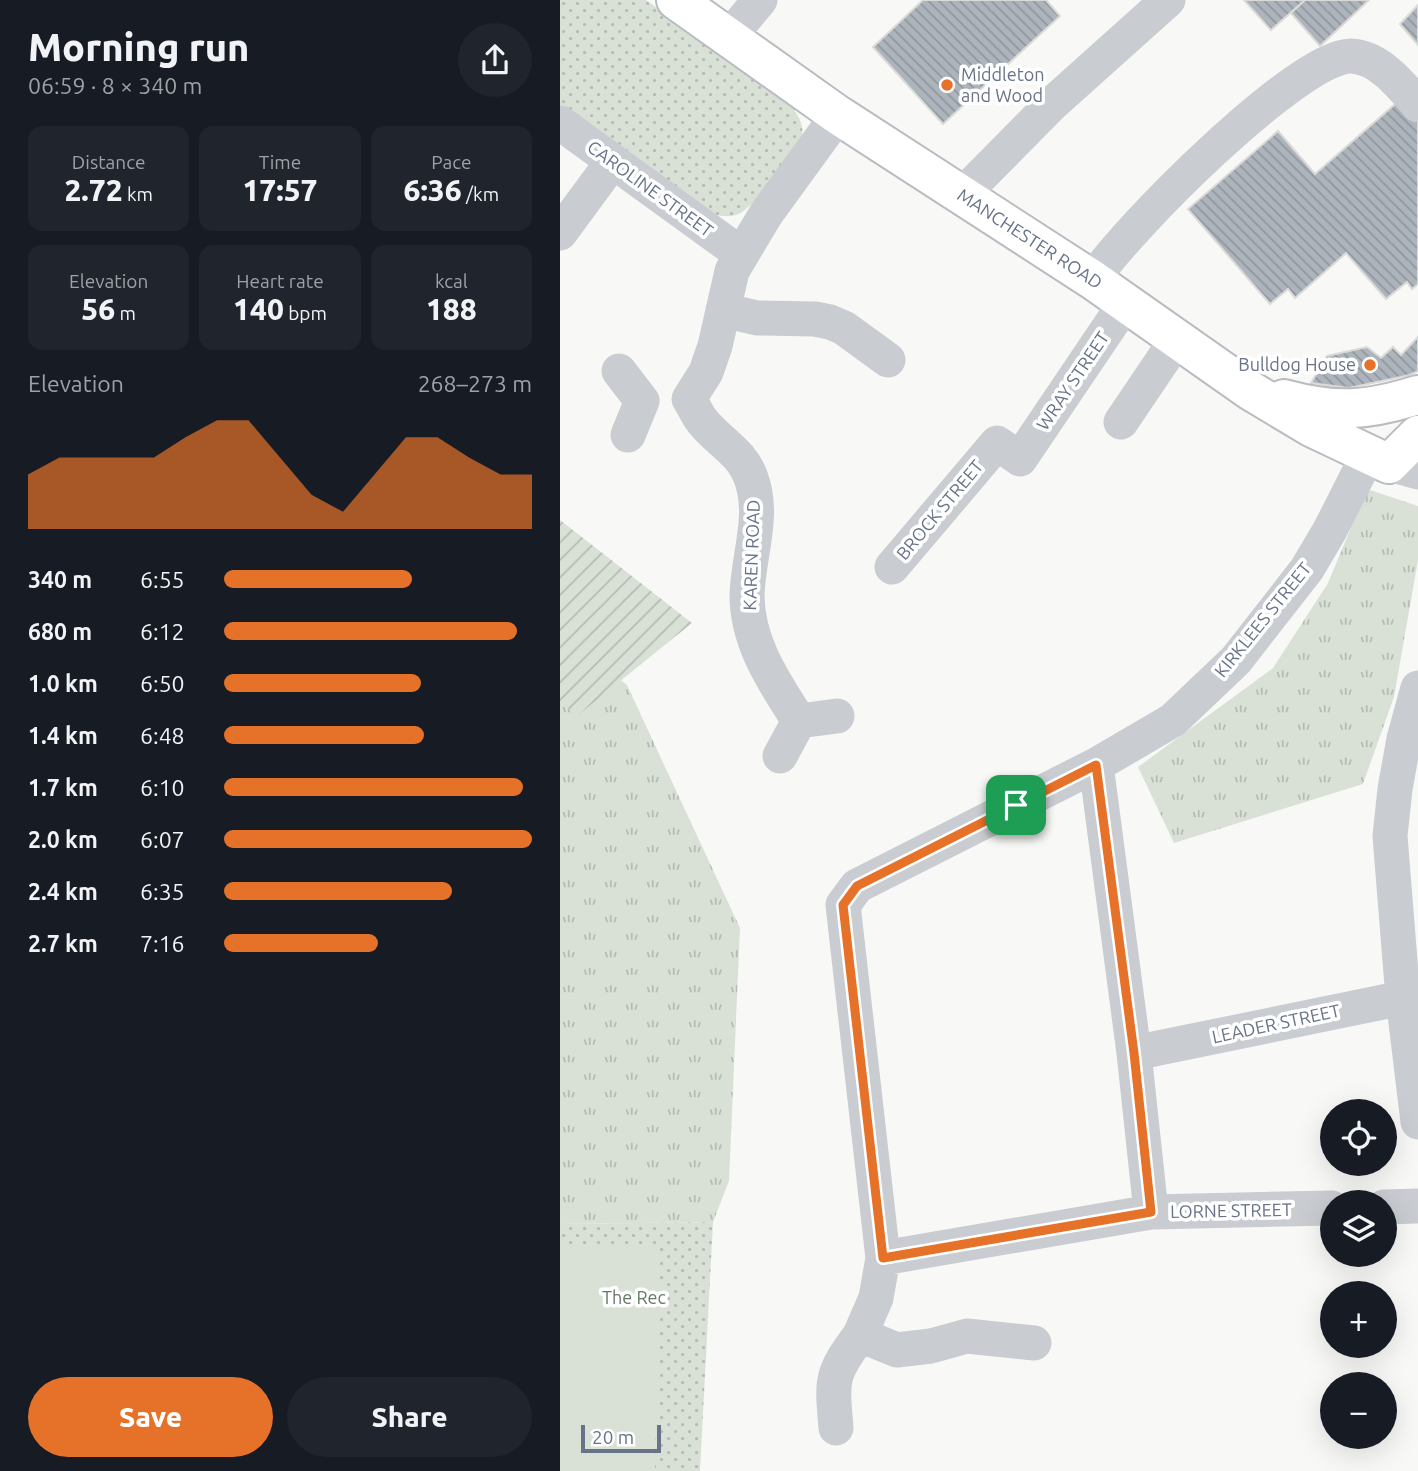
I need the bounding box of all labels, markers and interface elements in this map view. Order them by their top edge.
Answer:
button: share [458,23,532,97]
text: Morning run [28,26,249,68]
place label: Middleton and Wood [961,64,1045,105]
text: 06:59 · 8 × 340 m [28,73,202,98]
marker: Middleton and Wood [939,77,955,93]
street label: CAROLINE STREET [584,136,717,240]
text: Distance [72,151,145,173]
text: Time [259,151,301,173]
text: Pace [431,151,471,173]
text: 2.72 [64,173,123,207]
text: 17:57 [242,173,318,207]
text: 6:36 [404,173,462,207]
text: km [123,183,153,205]
text: /km [462,183,499,205]
street label: MANCHESTER ROAD [954,184,1106,292]
text: Elevation [69,270,148,292]
text: Heart rate [236,270,324,292]
text: kcal [435,270,468,292]
text: 56 [81,292,115,326]
text: 140 [233,292,284,326]
text: 188 [426,292,477,326]
text: m [115,302,136,324]
text: bpm [284,302,327,324]
street label: WRAY STREET [1032,328,1112,433]
place label: Bulldog House [1238,354,1356,374]
marker: Bulldog House [1362,357,1378,373]
text: Elevation [28,371,124,396]
text: 268–273 m [418,371,532,396]
street label: BROCK STREET [892,456,987,563]
street label: KAREN ROAD [739,499,763,611]
street label: KIRKLEES STREET [1210,558,1315,681]
text: 340 m [28,567,92,592]
text: 6:55 [140,567,185,592]
text: 680 m [28,619,92,644]
text: 6:12 [140,619,185,644]
text: 1.0 km [28,671,98,696]
text: 6:50 [140,671,185,696]
text: 1.4 km [28,723,98,748]
text: 6:48 [140,723,185,748]
text: 1.7 km [28,775,98,800]
text: 6:10 [140,775,185,800]
pin [986,775,1046,835]
icon: arrive [997,786,1035,824]
text: 2.0 km [28,827,98,852]
text: 6:07 [140,827,185,852]
text: 2.4 km [28,879,98,904]
text: 6:35 [140,879,185,904]
text: 2.7 km [28,931,98,956]
text: 7:16 [140,931,185,956]
street label: LEADER STREET [1210,1000,1342,1046]
map controls [1320,1099,1397,1449]
button: locate [1320,1099,1397,1176]
button: layers [1320,1190,1397,1267]
street label: LORNE STREET [1170,1199,1292,1221]
button: + [1320,1281,1397,1358]
park label: The Rec [602,1287,666,1307]
button: − [1320,1372,1397,1449]
button: Save [28,1377,273,1457]
button: Share [287,1377,532,1457]
scale bar [581,1422,662,1454]
text: 20 m [592,1426,634,1448]

